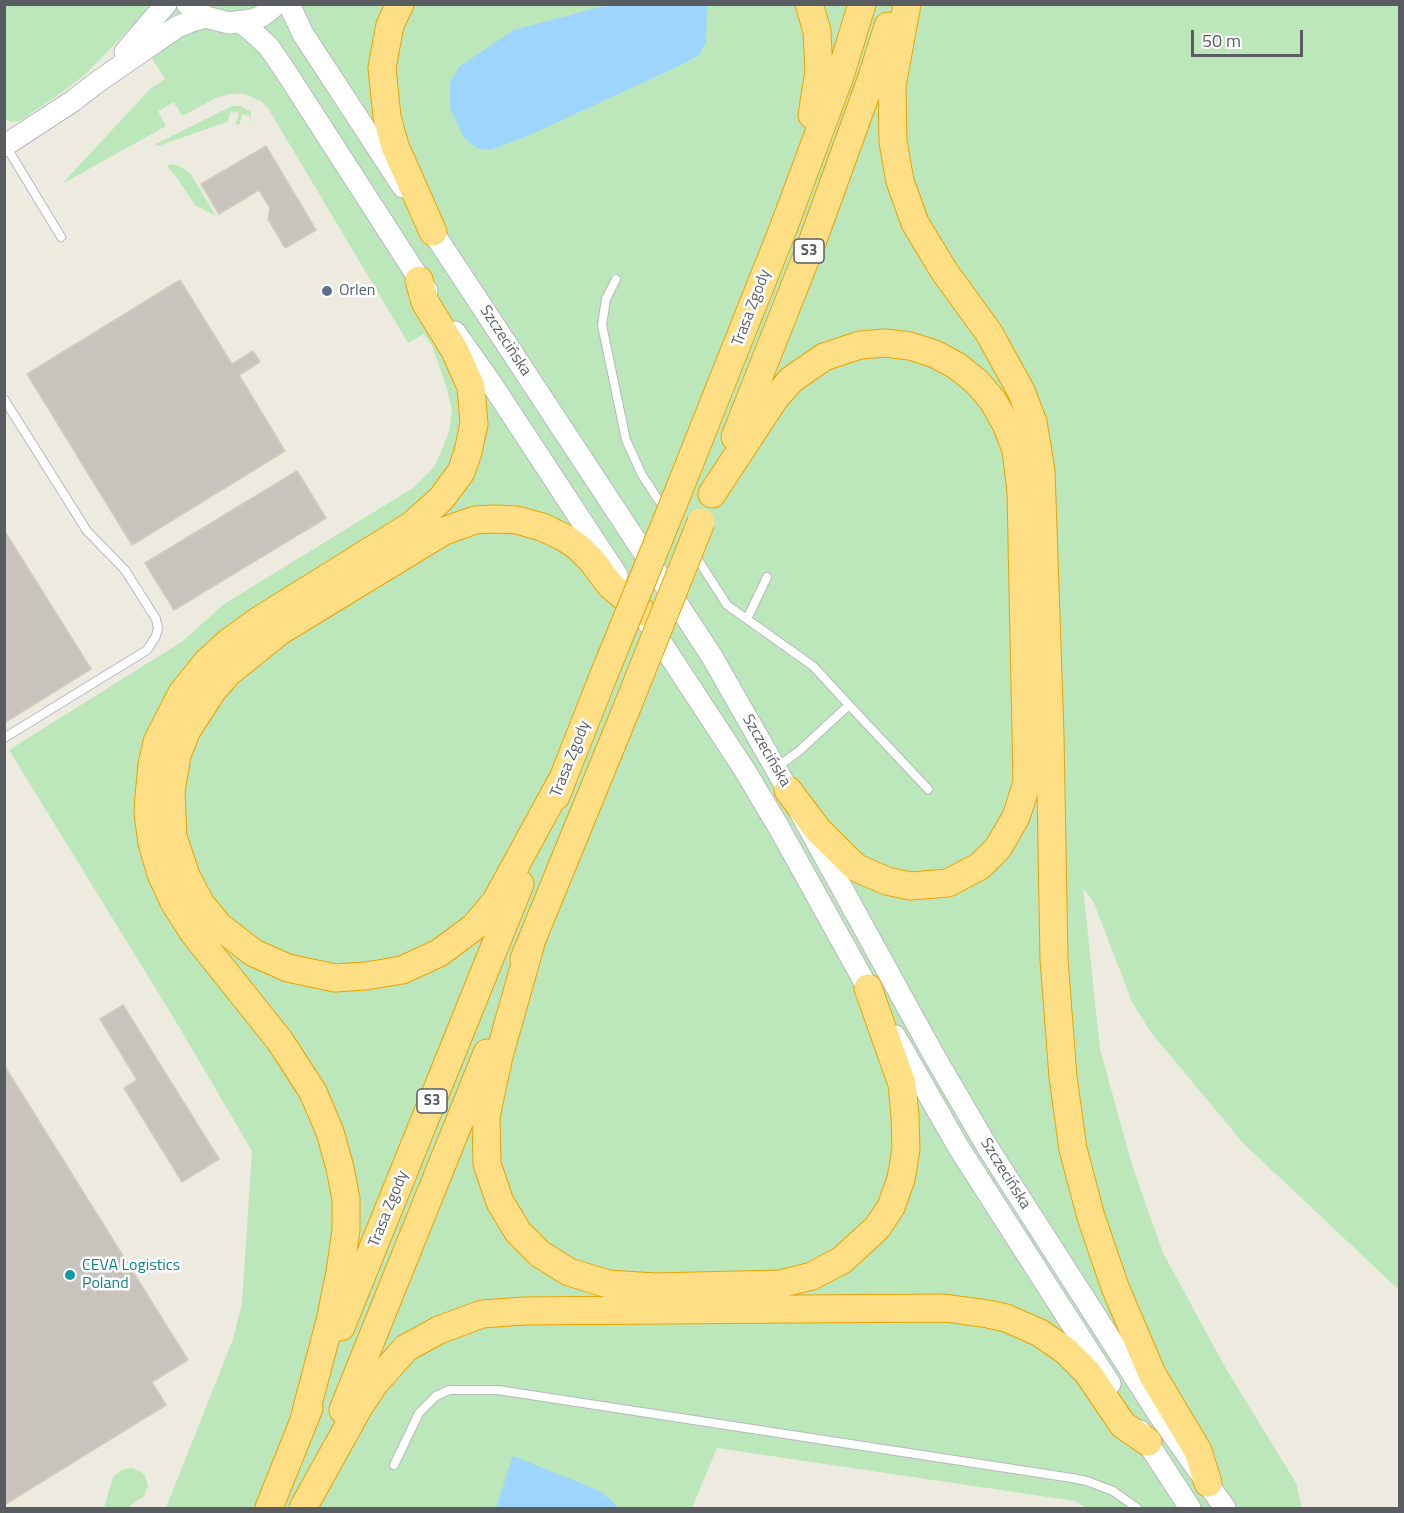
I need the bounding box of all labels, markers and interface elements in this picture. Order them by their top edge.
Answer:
scale bar [1194,18,1306,56]
text: 50 m [1202,27,1241,54]
road number: S3 [794,239,824,263]
street label: Trasa Zgody [729,267,775,349]
place label: Orlen [339,281,375,301]
marker: Orlen [320,284,334,298]
street label: Szczecińska [475,302,535,380]
street label: Szczecińska [738,711,794,791]
street label: Trasa Zgody [547,718,595,800]
road number: S3 [417,1089,447,1113]
street label: Szczecińska [976,1135,1034,1213]
street label: Trasa Zgody [365,1168,413,1250]
place label: CEVA Logistics Poland [82,1256,180,1294]
marker: CEVA Logistics Poland [63,1268,77,1282]

